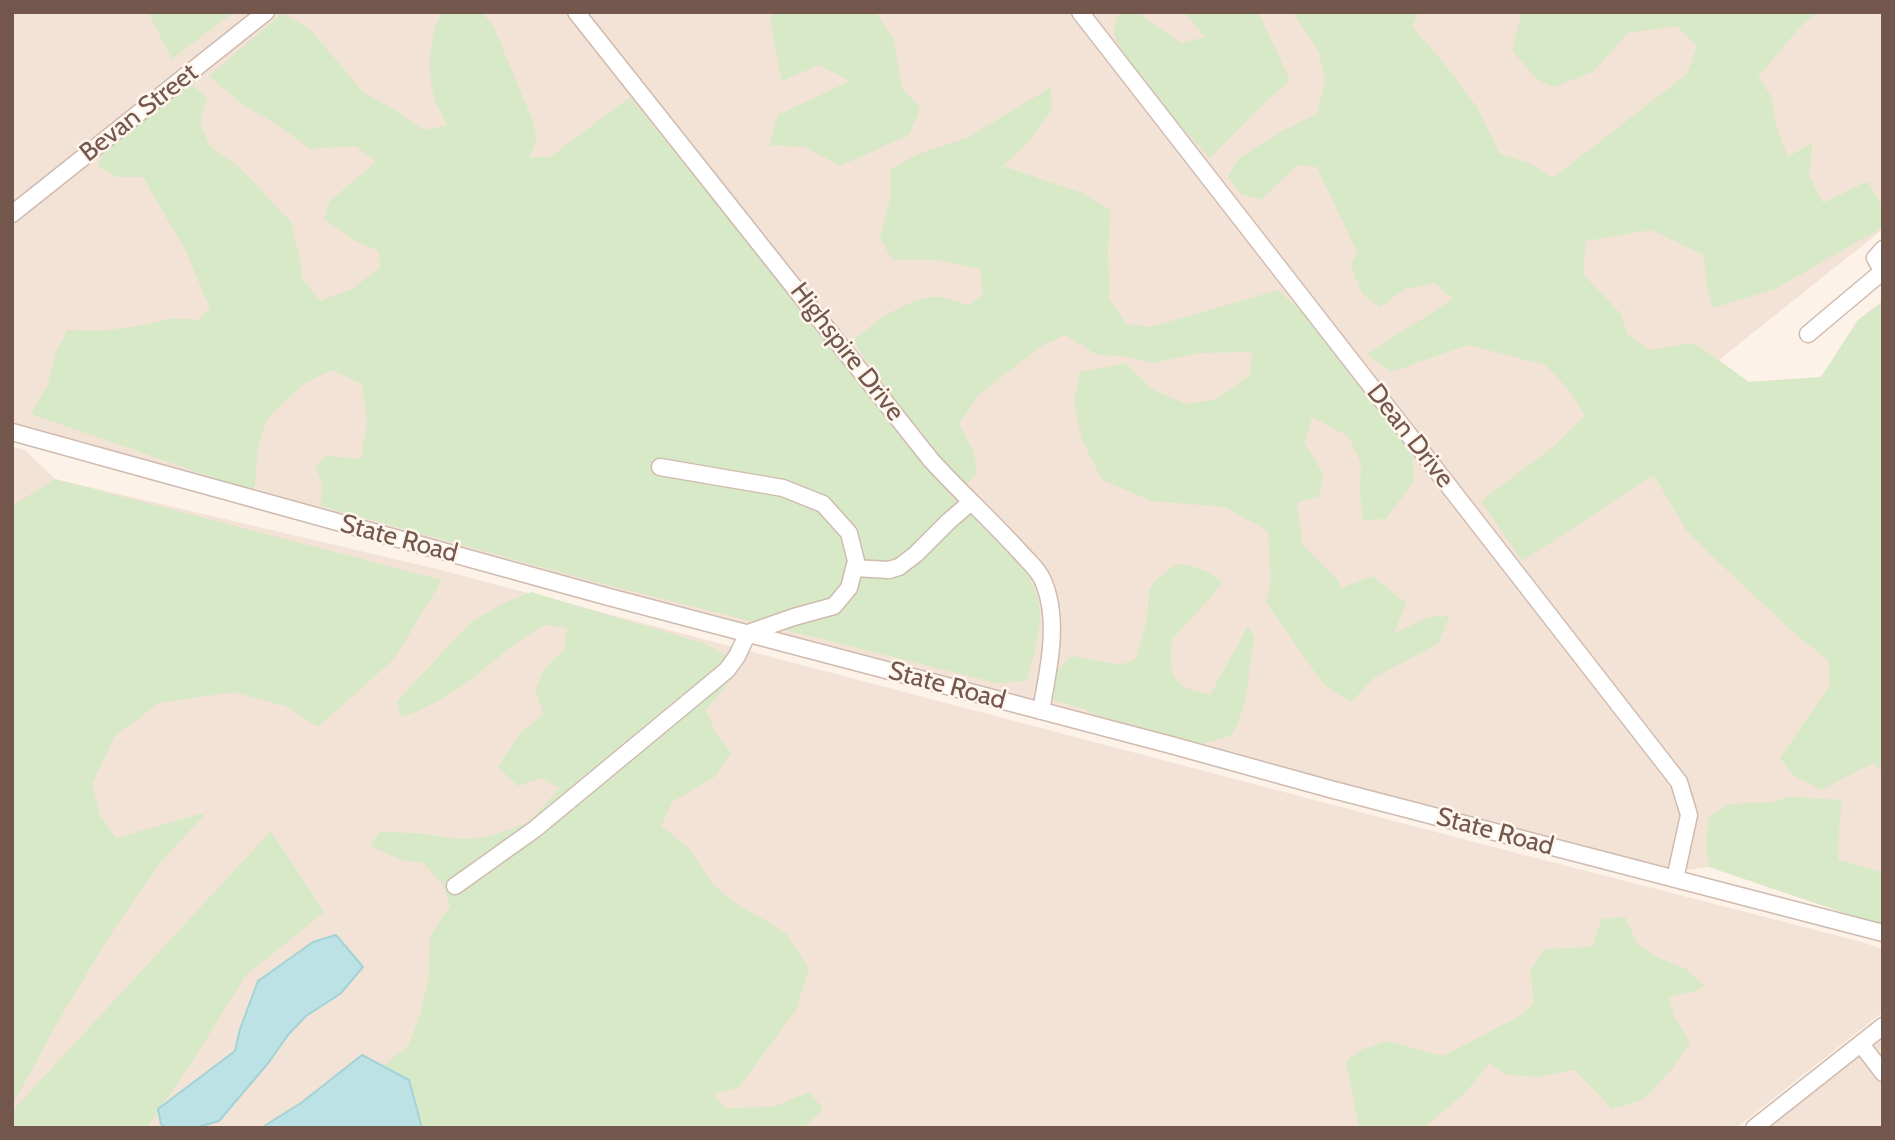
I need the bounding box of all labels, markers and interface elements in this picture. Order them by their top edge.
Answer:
street label: Bevan Street [74,57,204,169]
street label: Highspire Drive [783,277,911,427]
street label: Dean Drive [1360,378,1460,494]
street label: State Road [337,508,461,570]
street label: State Road [885,655,1009,717]
street label: State Road [1433,801,1557,863]

